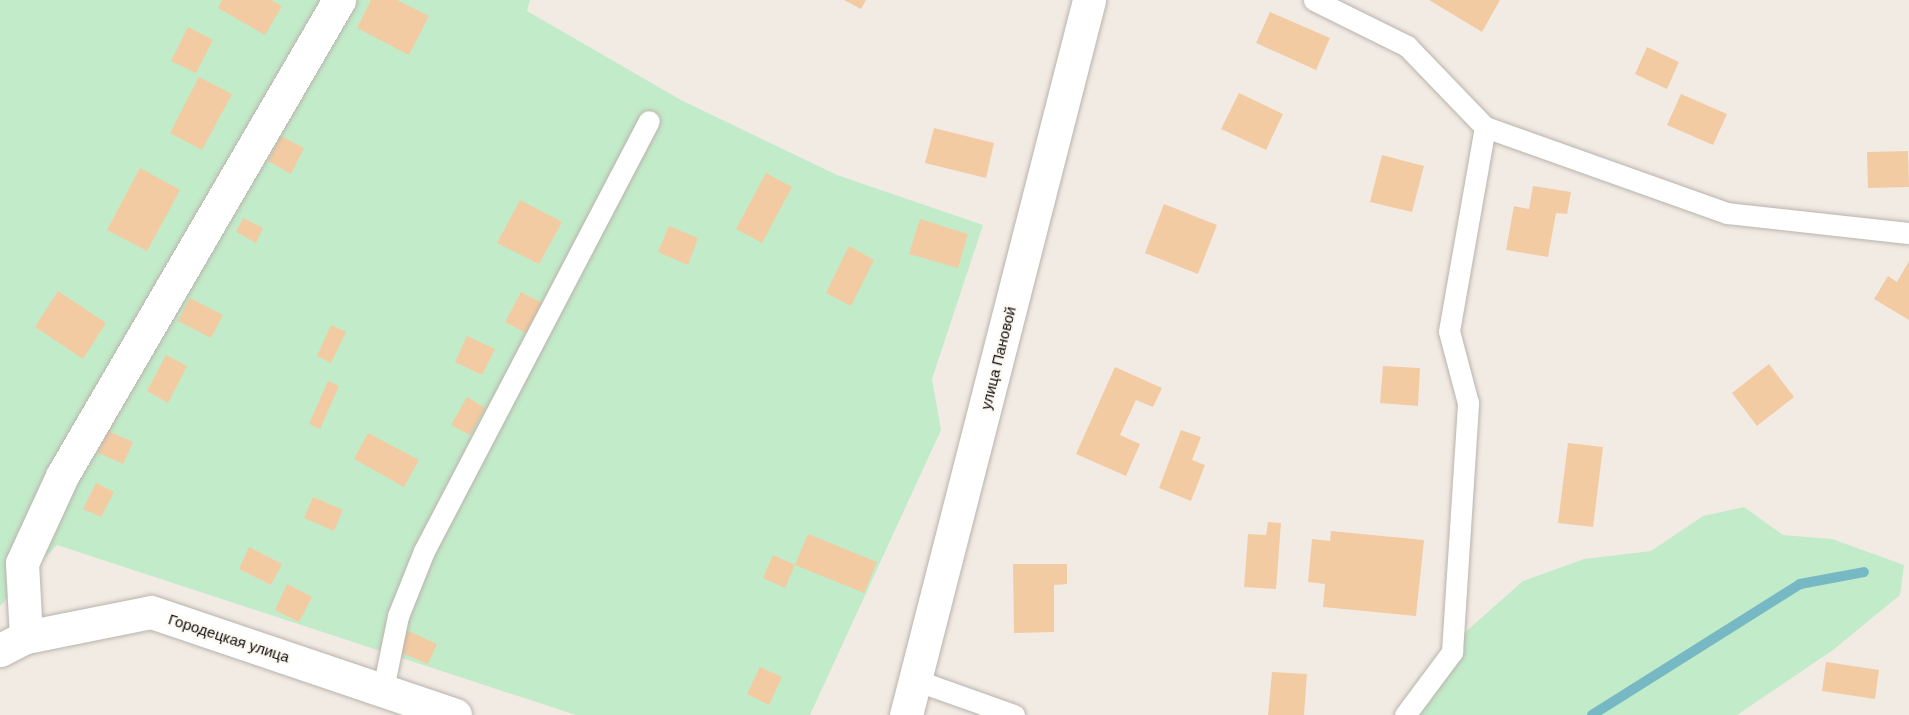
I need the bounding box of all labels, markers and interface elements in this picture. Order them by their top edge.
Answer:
street label: улица Пановой [976,305,1020,411]
street label: Городецкая улица [166,610,292,666]

